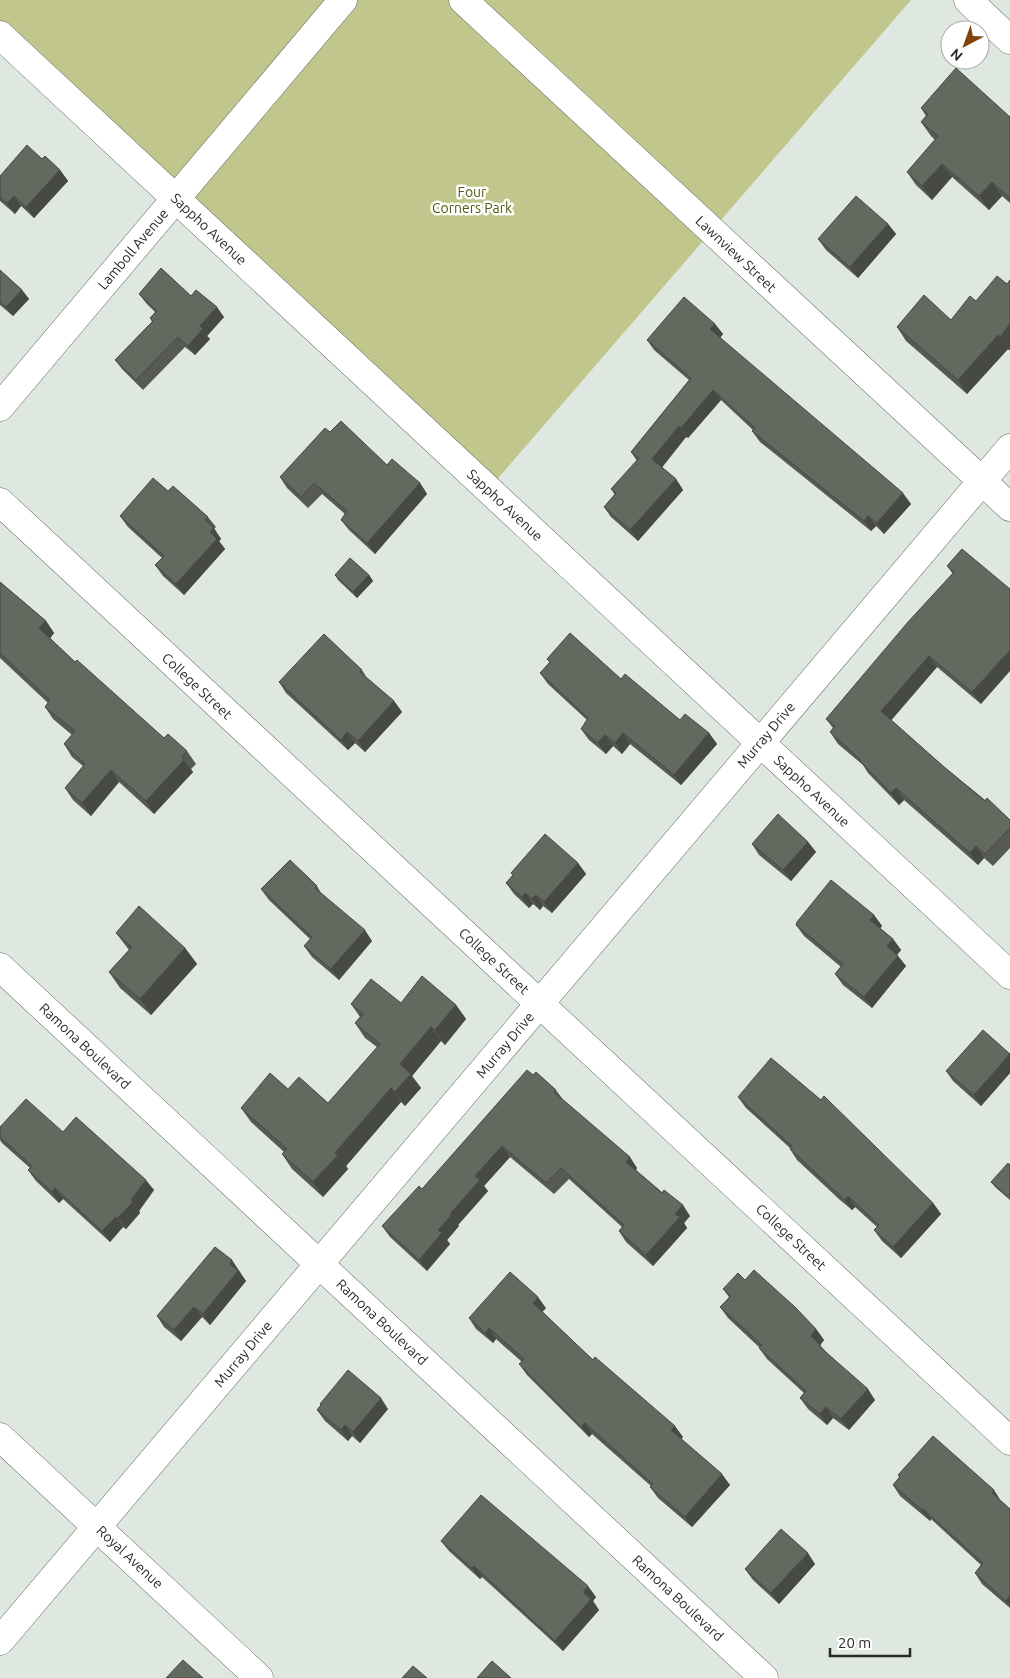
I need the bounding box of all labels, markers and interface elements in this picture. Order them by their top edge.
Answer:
north arrow [940,20,990,70]
text: N [947,45,966,64]
park label: Four Corners Park [432,184,512,216]
street label: Sappho Avenue [168,190,250,268]
street label: Lamboll Avenue [95,205,171,293]
street label: Lawnview Street [692,213,780,296]
street label: Sappho Avenue [464,466,546,544]
street label: College Street [159,649,236,723]
street label: Murray Drive [734,699,798,771]
street label: Sappho Avenue [771,752,853,830]
street label: College Street [456,924,533,998]
street label: Ramona Boulevard [36,1000,134,1092]
street label: Murray Drive [473,1009,537,1081]
street label: College Street [753,1200,830,1274]
street label: Ramona Boulevard [333,1276,431,1368]
street label: Murray Drive [211,1318,275,1390]
street label: Royal Avenue [94,1522,166,1592]
street label: Ramona Boulevard [629,1552,727,1644]
scale bar [830,1626,910,1658]
text: 20 m [838,1634,871,1651]

